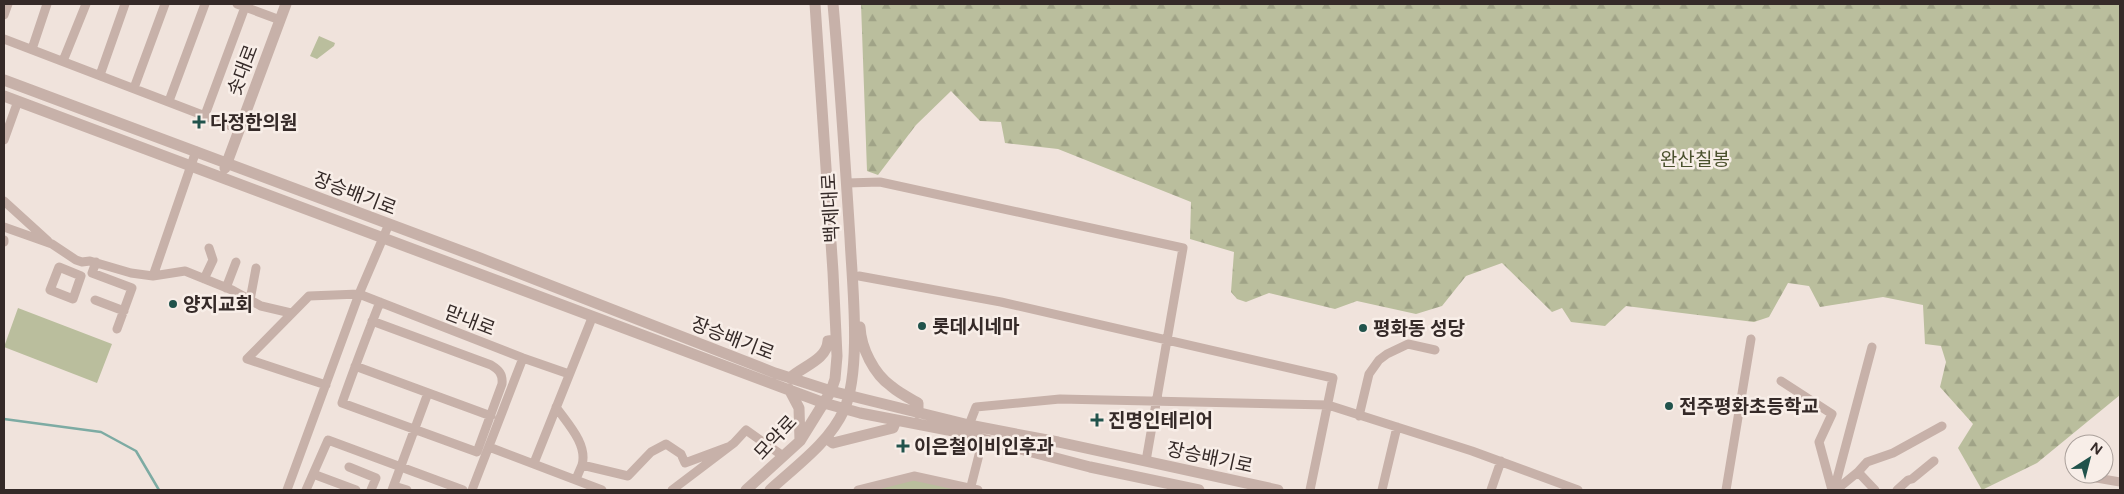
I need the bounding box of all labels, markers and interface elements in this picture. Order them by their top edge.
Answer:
street label: 솟대로 [222,42,263,99]
place label: 다정한의원 [210,111,297,134]
marker: 다정한의원 [192,115,206,129]
park label: 완산칠봉 [1660,148,1730,171]
street label: 장승배기로 [310,167,400,220]
street label: 백제대로 [817,172,844,243]
place label: 양지교회 [183,293,253,316]
marker: 양지교회 [167,298,179,310]
street label: 맏내로 [441,300,498,341]
street label: 장승배기로 [688,312,778,365]
place label: 롯데시네마 [932,315,1020,338]
place label: 평화동 성당 [1373,317,1465,340]
marker: 롯데시네마 [916,320,928,332]
marker: 평화동 성당 [1357,322,1369,334]
place label: 전주평화초등학교 [1679,395,1819,418]
marker: 전주평화초등학교 [1663,400,1675,412]
place label: 진명인테리어 [1108,409,1213,432]
street label: 모악로 [749,410,802,464]
marker: 진명인테리어 [1090,413,1104,427]
north arrow [2064,434,2114,484]
place label: 이은철이비인후과 [914,435,1054,458]
street label: 장승배기로 [1165,437,1255,478]
marker: 이은철이비인후과 [896,439,910,453]
text: N [2087,439,2106,459]

